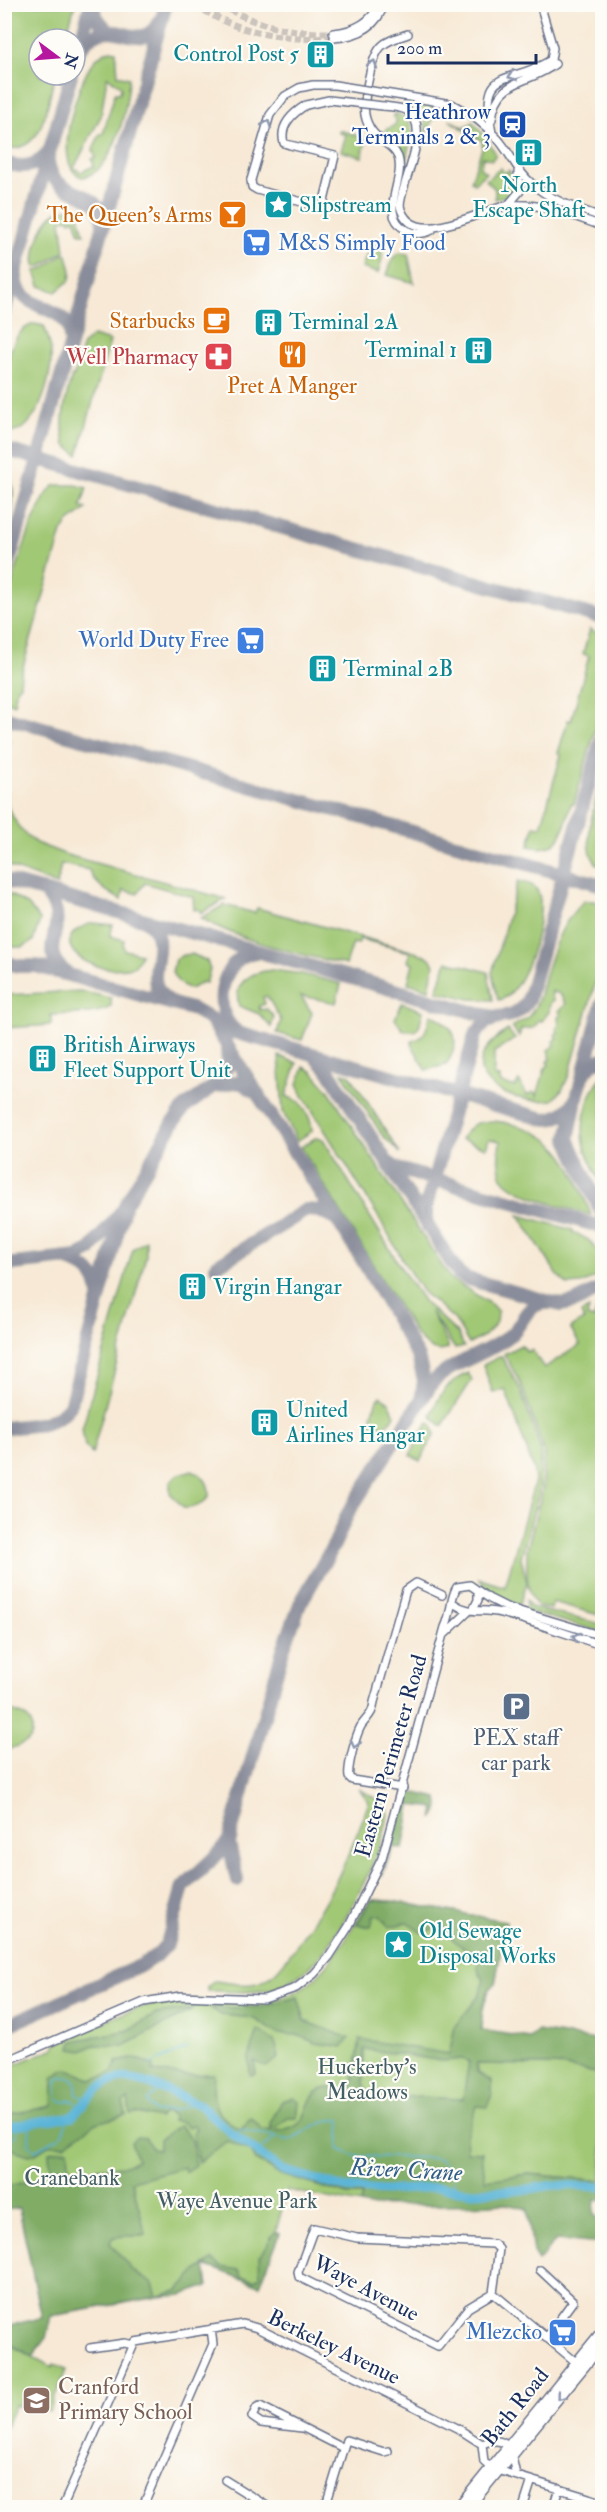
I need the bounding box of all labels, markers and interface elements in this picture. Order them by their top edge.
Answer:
north arrow [27,27,87,87]
scale bar [388,27,536,65]
text: 200 m [397,37,442,60]
building icon: Control Post 5 [304,38,336,70]
place label: Control Post 5 [173,40,299,68]
text: N [59,50,82,71]
one-way arrow [366,59,379,70]
one-way arrow [507,69,518,81]
place label: Heathrow Terminals 2 & 3 [352,98,491,151]
station icon: Heathrow Terminals 2 & 3 [496,109,528,141]
one-way arrow [260,119,272,130]
building icon: North Escape Shaft [513,137,545,169]
place label: North Escape Shaft [472,171,586,225]
place icon: Slipstream [262,189,294,221]
place label: Slipstream [299,191,392,220]
bar icon: The Queen's Arms [217,199,249,231]
place label: The Queen's Arms [46,201,212,229]
supermarket icon: M&S Simply Food [241,227,273,259]
place label: M&S Simply Food [278,229,446,258]
cafe icon: Starbucks [200,305,232,337]
building icon: Terminal 2A [252,306,284,338]
place label: Starbucks [110,307,195,335]
place label: Terminal 2A [289,308,399,336]
building icon: Terminal 1 [462,334,494,366]
place label: Terminal 1 [365,336,457,364]
restaurant icon: Pret A Manger [276,338,308,370]
pharmacy icon: Well Pharmacy [203,341,235,373]
place label: Well Pharmacy [65,343,198,371]
place label: Pret A Manger [227,372,358,400]
supermarket icon: World Duty Free [234,624,266,656]
place label: World Duty Free [77,626,229,654]
building icon: Terminal 2B [306,653,338,685]
place label: Terminal 2B [343,655,453,683]
place label: British Airways Fleet Support Unit [63,1031,231,1085]
building icon: British Airways Fleet Support Unit [26,1042,58,1074]
building icon: Virgin Hangar [176,1271,208,1303]
place label: Virgin Hangar [213,1273,342,1301]
place label: United Airlines Hangar [285,1396,425,1449]
building icon: United Airlines Hangar [249,1407,281,1439]
one-way arrow [571,1632,582,1644]
street label: Eastern Perimeter Road [349,1651,433,1861]
parking icon: PEX staff car park [500,1690,532,1722]
place label: PEX staff car park [473,1724,563,1778]
one-way arrow [350,1739,363,1749]
place label: Old Sewage Disposal Works [419,1917,556,1971]
place icon: Old Sewage Disposal Works [382,1928,414,1960]
park label: Huckerby's Meadows [317,2053,417,2106]
water label: River Crane [348,2152,464,2188]
park label: Cranebank [24,2164,120,2192]
park label: Waye Avenue Park [155,2187,318,2215]
street label: Waye Avenue [307,2248,424,2328]
street label: Berkeley Avenue [263,2303,405,2391]
supermarket icon: Mlezcko [547,2316,579,2348]
place label: Mlezcko [466,2318,542,2346]
street label: Bath Road [475,2362,555,2452]
place label: Cranford Primary School [58,2373,193,2426]
school or university icon: Cranford Primary School [21,2384,53,2416]
one-way arrow [558,2389,569,2400]

